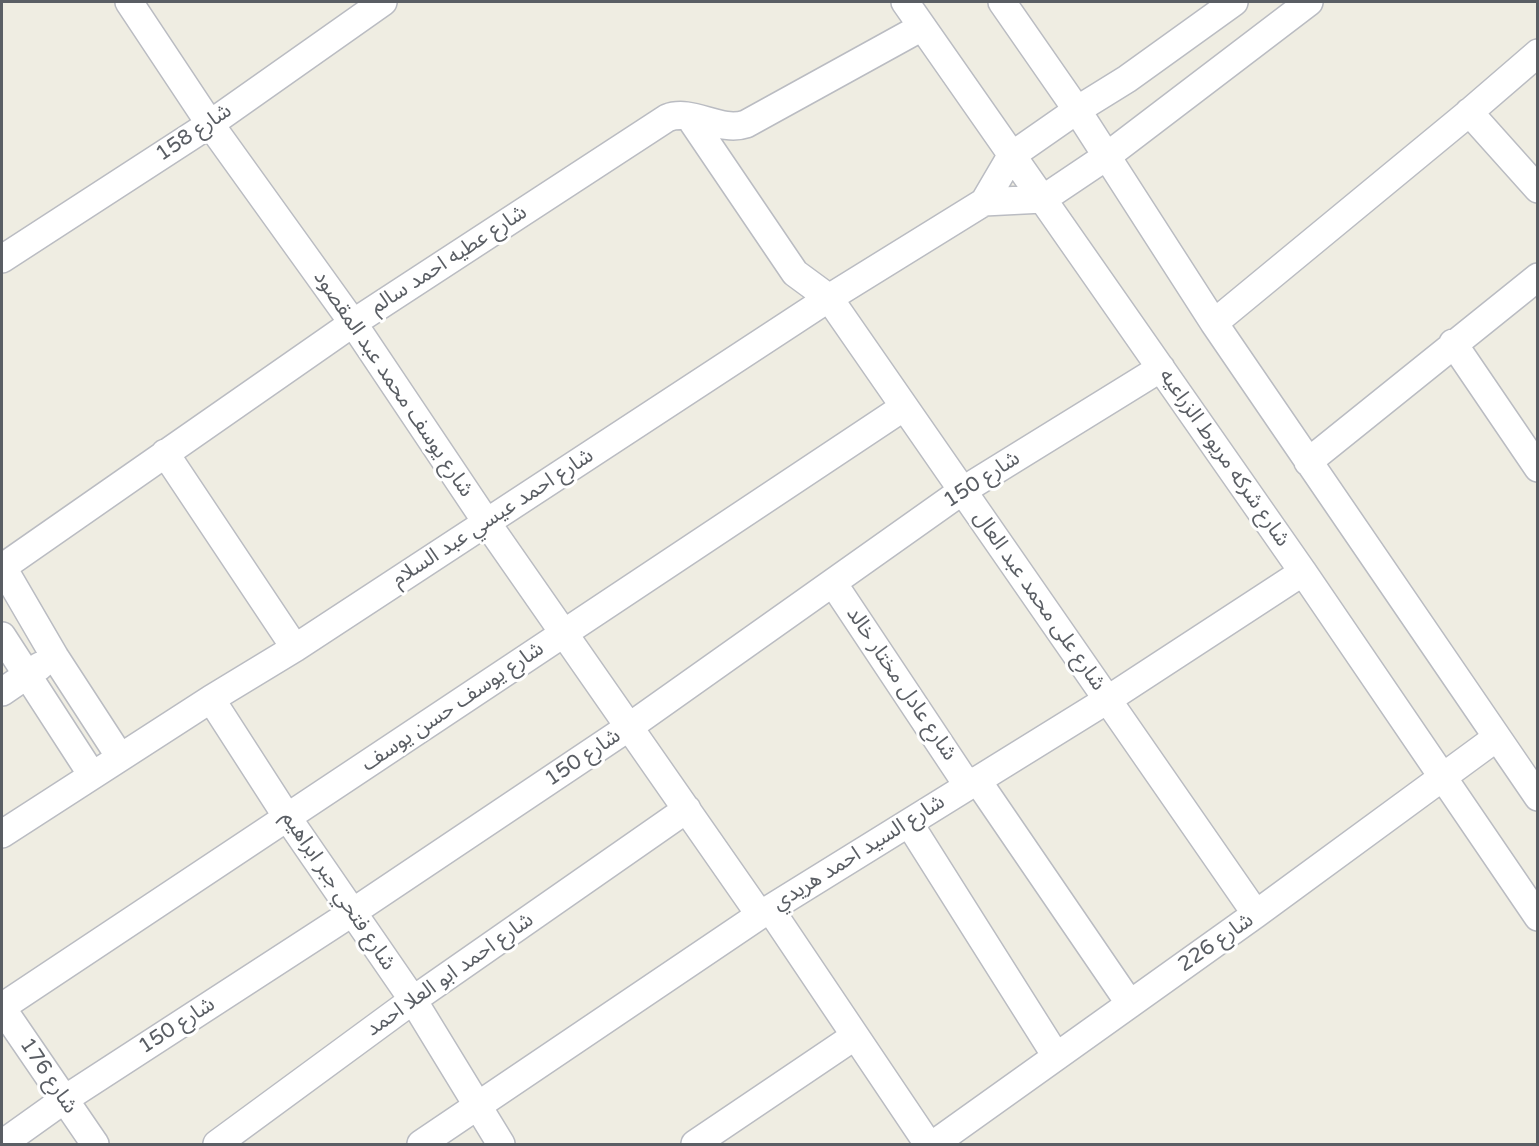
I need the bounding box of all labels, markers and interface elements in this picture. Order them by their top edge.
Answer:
street label: شارع 158 [151,99,237,167]
street label: شارع عطيه احمد سالم [366,200,532,320]
street label: شارع يوسف محمد عبد المقصود [308,266,478,502]
street label: شارع شركه مريوط الزراعيه [1153,364,1295,552]
street label: شارع احمد عيسي عبد السلام [388,443,598,593]
street label: شارع 150 [939,446,1025,514]
street label: شارع على محمد عبد العال [967,506,1111,696]
street label: شارع عادل مختار خالد [840,602,962,766]
street label: شارع يوسف حسن يوسف [357,637,549,777]
street label: شارع 150 [540,724,626,792]
street label: شارع السيد احمد هريدي [768,790,950,916]
street label: شارع فتحي جبر ابراهيم [275,807,401,975]
street label: شارع احمد ابو العلا احمد [361,908,539,1042]
street label: شارع 226 [1174,908,1258,978]
street label: شارع 150 [134,992,220,1060]
street label: شارع 176 [14,1033,82,1119]

